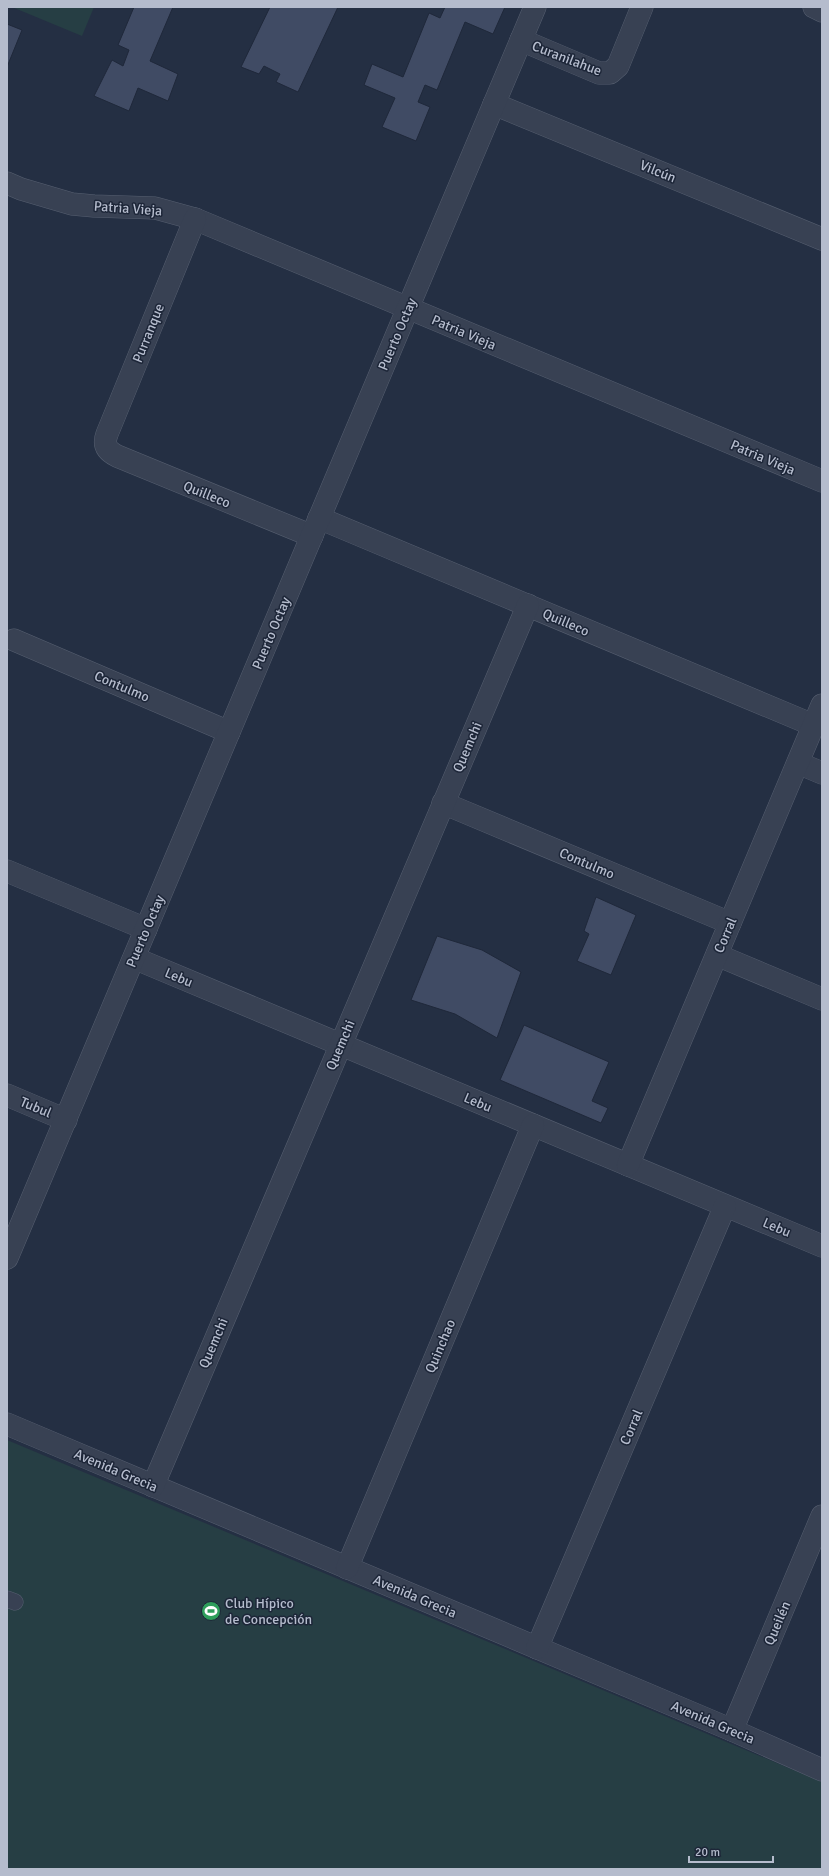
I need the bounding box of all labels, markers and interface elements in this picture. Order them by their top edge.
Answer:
street label: Curanilahue [530,37,604,80]
street label: Vilcún [637,157,678,186]
street label: Patria Vieja [93,198,163,219]
street label: Puerto Octay [375,295,421,373]
street label: Purranque [129,301,168,365]
street label: Patria Vieja [429,311,499,354]
street label: Patria Vieja [728,436,798,479]
street label: Quilleco [181,477,233,512]
street label: Puerto Octay [249,594,295,672]
street label: Quilleco [540,605,592,640]
street label: Contulmo [92,667,152,706]
street label: Quemchi [449,720,486,775]
street label: Contulmo [557,844,617,883]
street label: Puerto Octay [123,892,169,970]
street label: Corral [710,915,741,956]
street label: Lebu [162,964,195,991]
street label: Quemchi [322,1018,359,1073]
street label: Lebu [461,1089,494,1116]
street label: Tubul [18,1093,54,1122]
street label: Lebu [760,1214,793,1241]
street label: Quemchi [195,1316,232,1371]
street label: Quinchao [422,1317,459,1376]
street label: Corral [616,1407,647,1448]
street label: Avenida Grecia [71,1445,160,1496]
street label: Avenida Grecia [370,1571,459,1622]
place label: Club Hípico de Concepción [225,1595,312,1628]
street label: Queilén [761,1599,794,1648]
sports icon: Club Hípico de Concepción [200,1600,222,1622]
street label: Avenida Grecia [668,1697,757,1748]
scale bar [689,1838,773,1864]
text: 20 m [695,1845,720,1860]

